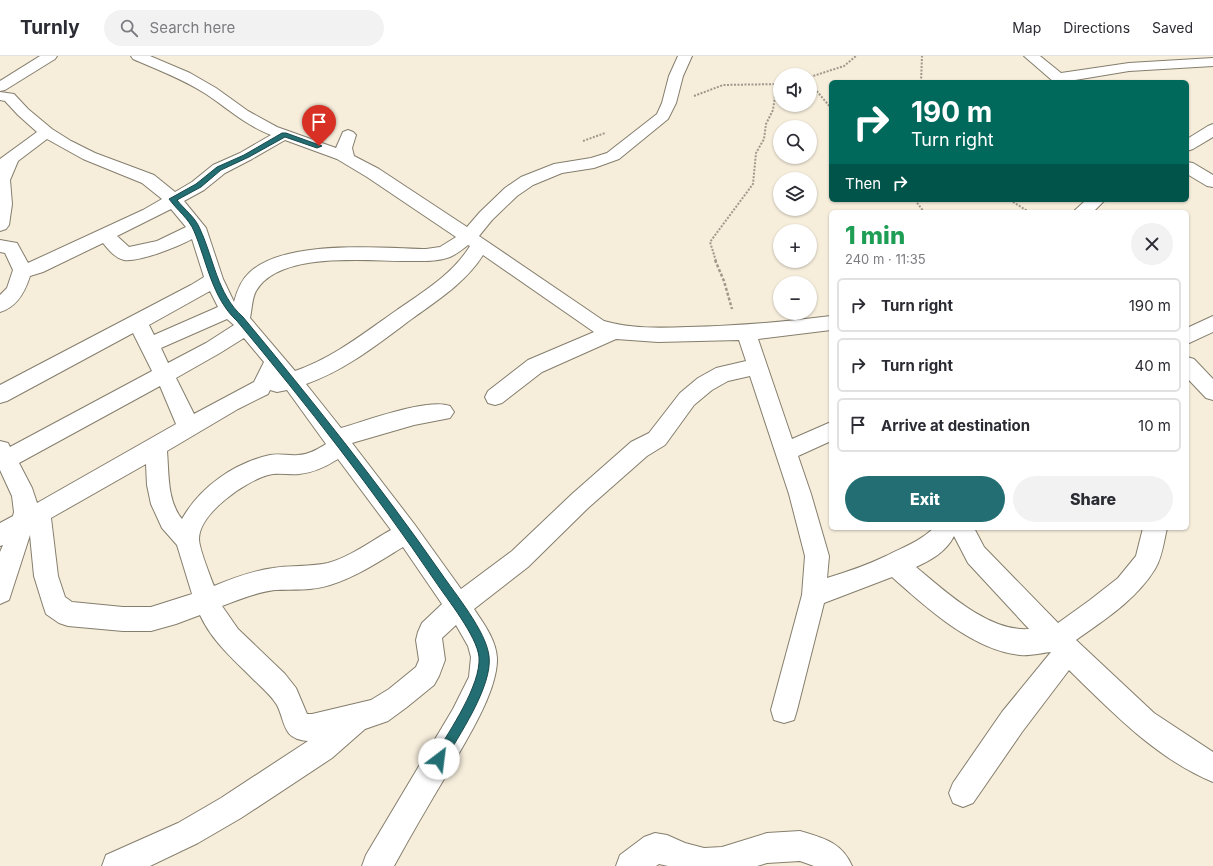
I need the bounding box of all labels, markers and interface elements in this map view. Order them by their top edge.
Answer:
search box [104,10,384,46]
text: Turnly [20,16,80,39]
icon: search [118,17,140,39]
text: Search here [150,18,235,37]
text: Map [1012,19,1041,36]
text: Directions [1063,19,1130,36]
text: Saved [1152,19,1193,36]
map controls [773,68,817,320]
button: sound [773,68,817,112]
text: 190 m [911,95,992,129]
icon: right [845,96,897,148]
pin [302,105,336,146]
icon: arrive [308,111,330,133]
button: search [773,120,817,164]
text: Turn right [911,129,994,150]
button: layers [773,172,817,216]
icon: right [889,172,911,194]
text: Then [845,174,881,193]
text: 1 min [845,221,905,250]
button: close [1131,223,1173,265]
button: + [773,224,817,268]
text: 240 m · 11:35 [845,251,926,267]
button: − [773,276,817,320]
icon: right [847,294,869,316]
text: Turn right [881,296,953,315]
text: 190 m [1129,296,1171,315]
icon: right [847,354,869,376]
text: Turn right [881,356,953,375]
text: 40 m [1134,356,1171,375]
icon: arrive [847,414,869,436]
text: Arrive at destination [881,416,1030,435]
text: 10 m [1138,416,1171,435]
button: Exit [845,476,1005,522]
button: Share [1013,476,1173,522]
position arrow [418,738,460,780]

